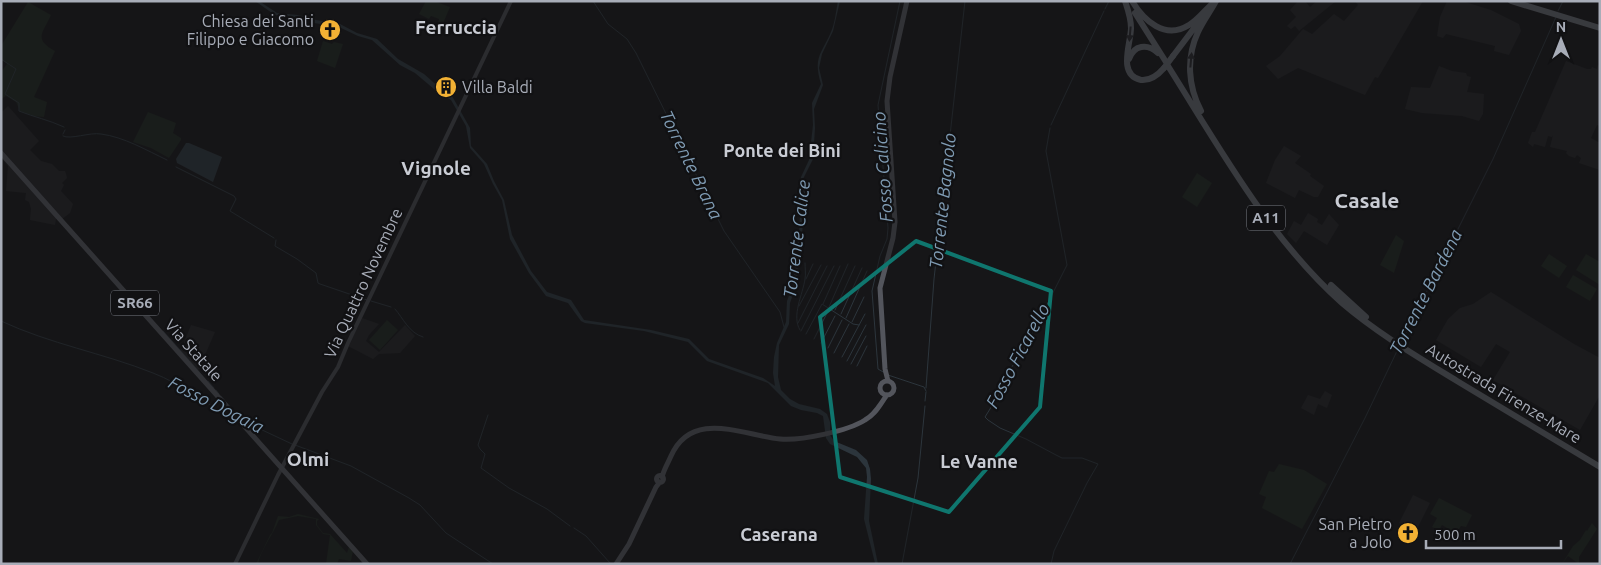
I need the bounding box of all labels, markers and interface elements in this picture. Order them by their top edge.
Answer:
place label: Chiesa dei Santi Filippo e Giacomo [187,12,314,48]
north arrow [1536,15,1586,65]
district label: Ferruccia [415,16,497,38]
church icon: Chiesa dei Santi Filippo e Giacomo [318,18,342,42]
text: N [1556,19,1566,35]
one-way arrow [1126,27,1134,43]
one-way arrow [1187,52,1195,68]
building icon: Villa Baldi [434,75,458,99]
place label: Villa Baldi [462,78,533,96]
water label: Torrente Brana [657,107,727,223]
water label: Fosso Calicino [868,111,896,223]
water label: Torrente Bagnolo [925,132,959,270]
district label: Ponte dei Bini [723,140,841,160]
district label: Vignole [401,157,471,179]
water label: Torrente Calice [779,179,813,299]
district label: Casale [1335,188,1399,212]
street label: Via Quattro Novembre [320,205,406,361]
road number: A11 [1247,206,1285,230]
water label: Torrente Bardena [1385,225,1465,358]
road number: SR66 [111,290,159,316]
water label: Fosso Ficarello [981,300,1053,411]
street label: Via Statale [162,315,226,385]
street label: Autostrada Firenze-Mare [1423,339,1585,447]
water label: Fosso Dogaia [166,372,268,437]
district label: Olmi [287,448,329,470]
district label: Le Vanne [940,451,1018,471]
place label: San Pietro a Jolo [1319,515,1392,551]
scale bar [1426,518,1561,550]
church icon: San Pietro a Jolo [1396,521,1420,545]
district label: Caserana [740,524,818,544]
text: 500 m [1434,526,1476,543]

